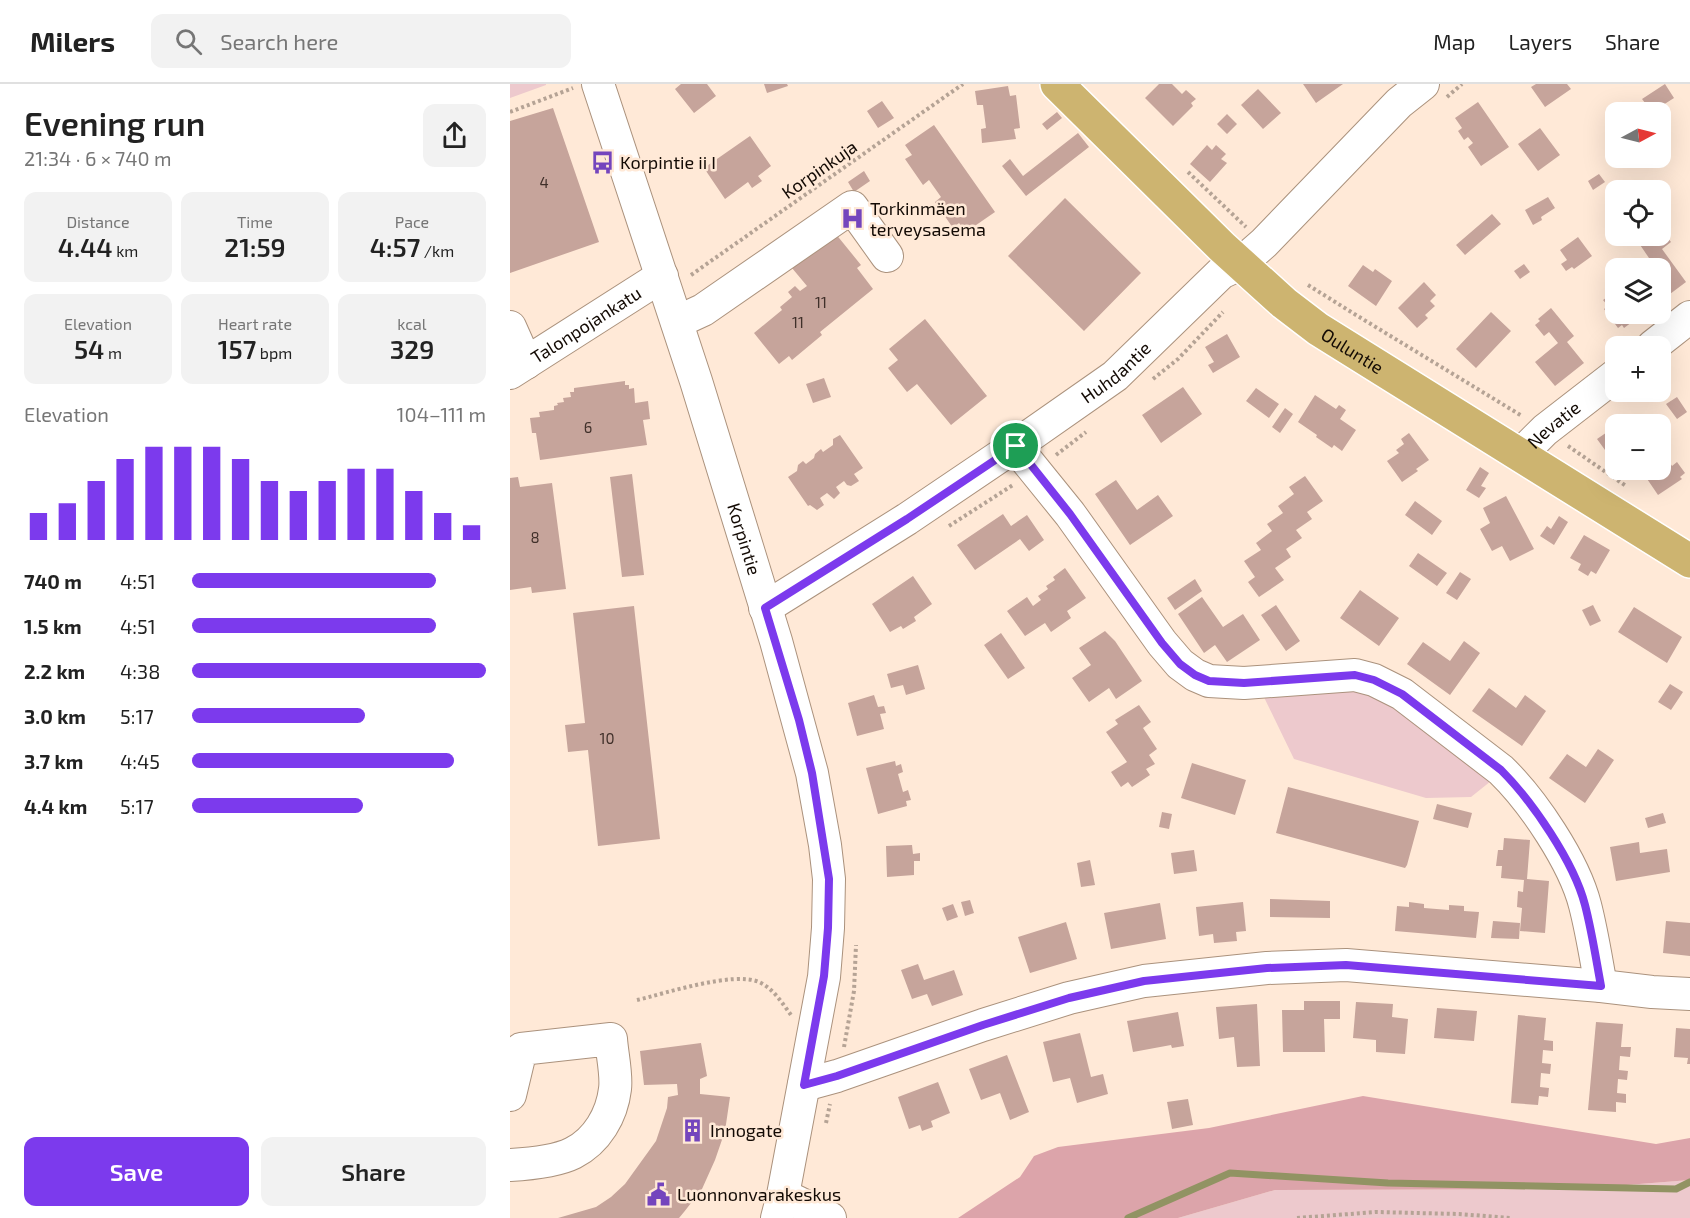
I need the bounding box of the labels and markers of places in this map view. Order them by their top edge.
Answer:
bus stop icon: Korpintie ii I [589,149,615,175]
place label: Korpintie ii I [620,151,716,173]
place label: Torkinmäen terveysasema [870,197,986,240]
hospital icon: Torkinmäen terveysasema [839,205,865,231]
pin [990,420,1041,471]
building icon: Innogate [679,1117,705,1143]
place label: Innogate [710,1119,782,1141]
public building icon: Luonnonvarakeskus [646,1181,672,1207]
place label: Luonnonvarakeskus [677,1183,841,1205]

